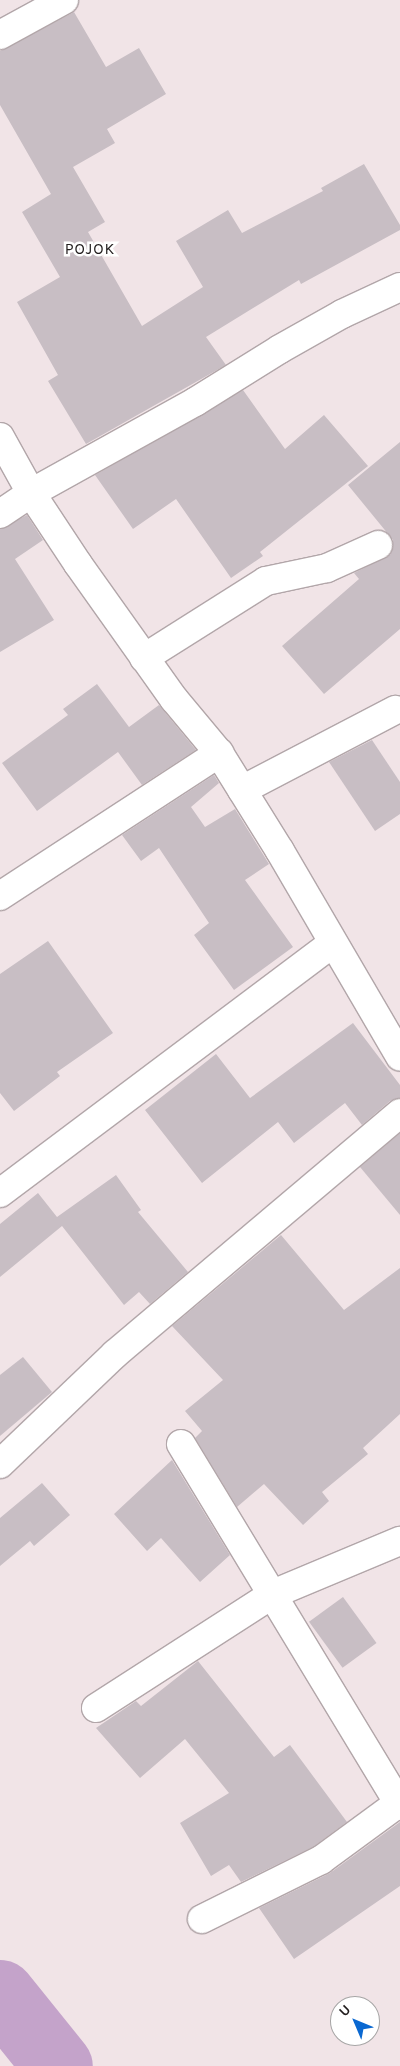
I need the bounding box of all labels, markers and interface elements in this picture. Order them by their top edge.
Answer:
district label: POJOK [64,239,116,259]
north arrow [330,1996,380,2046]
text: U [335,2001,354,2020]

